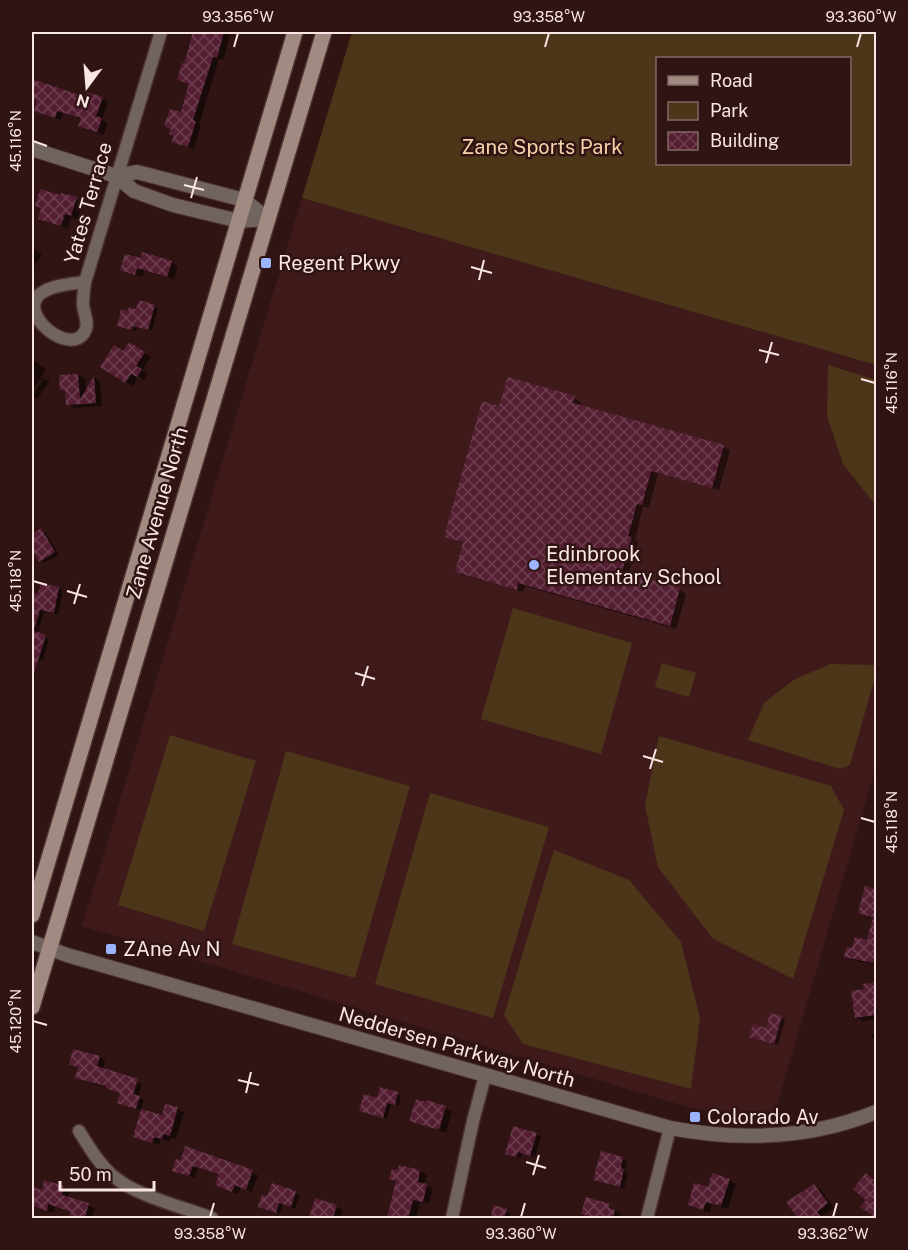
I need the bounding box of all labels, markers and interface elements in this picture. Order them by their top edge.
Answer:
text: 93.356°W [202,8,274,25]
text: 93.358°W [513,8,585,25]
text: 93.360°W [825,8,897,25]
north arrow [57,57,117,117]
legend [656,57,851,165]
text: Road [710,70,753,91]
text: N [74,90,92,112]
text: Park [710,100,748,121]
text: 45.116°N [7,110,24,172]
text: Building [710,130,779,151]
park label: Zane Sports Park [462,135,622,159]
street label: Yates Terrace [59,139,117,267]
place label: Regent Pkwy [278,251,401,275]
marker: Regent Pkwy [259,256,273,270]
text: 45.116°N [883,352,900,414]
street label: Zane Avenue North [121,424,193,602]
place label: Edinbrook Elementary School [546,542,721,589]
text: 45.118°N [7,550,24,612]
marker: Edinbrook Elementary School [527,558,541,572]
text: 45.118°N [883,791,900,853]
place label: ZAne Av N [123,937,221,961]
marker: ZAne Av N [104,942,118,956]
text: 45.120°N [7,989,24,1053]
street label: Neddersen Parkway North [336,1002,578,1092]
place label: Colorado Av [707,1105,819,1129]
marker: Colorado Av [688,1110,702,1124]
scale bar [60,1154,154,1192]
text: 50 m [69,1164,112,1185]
text: 93.358°W [174,1225,246,1242]
text: 93.360°W [485,1225,557,1242]
text: 93.362°W [798,1225,868,1242]

